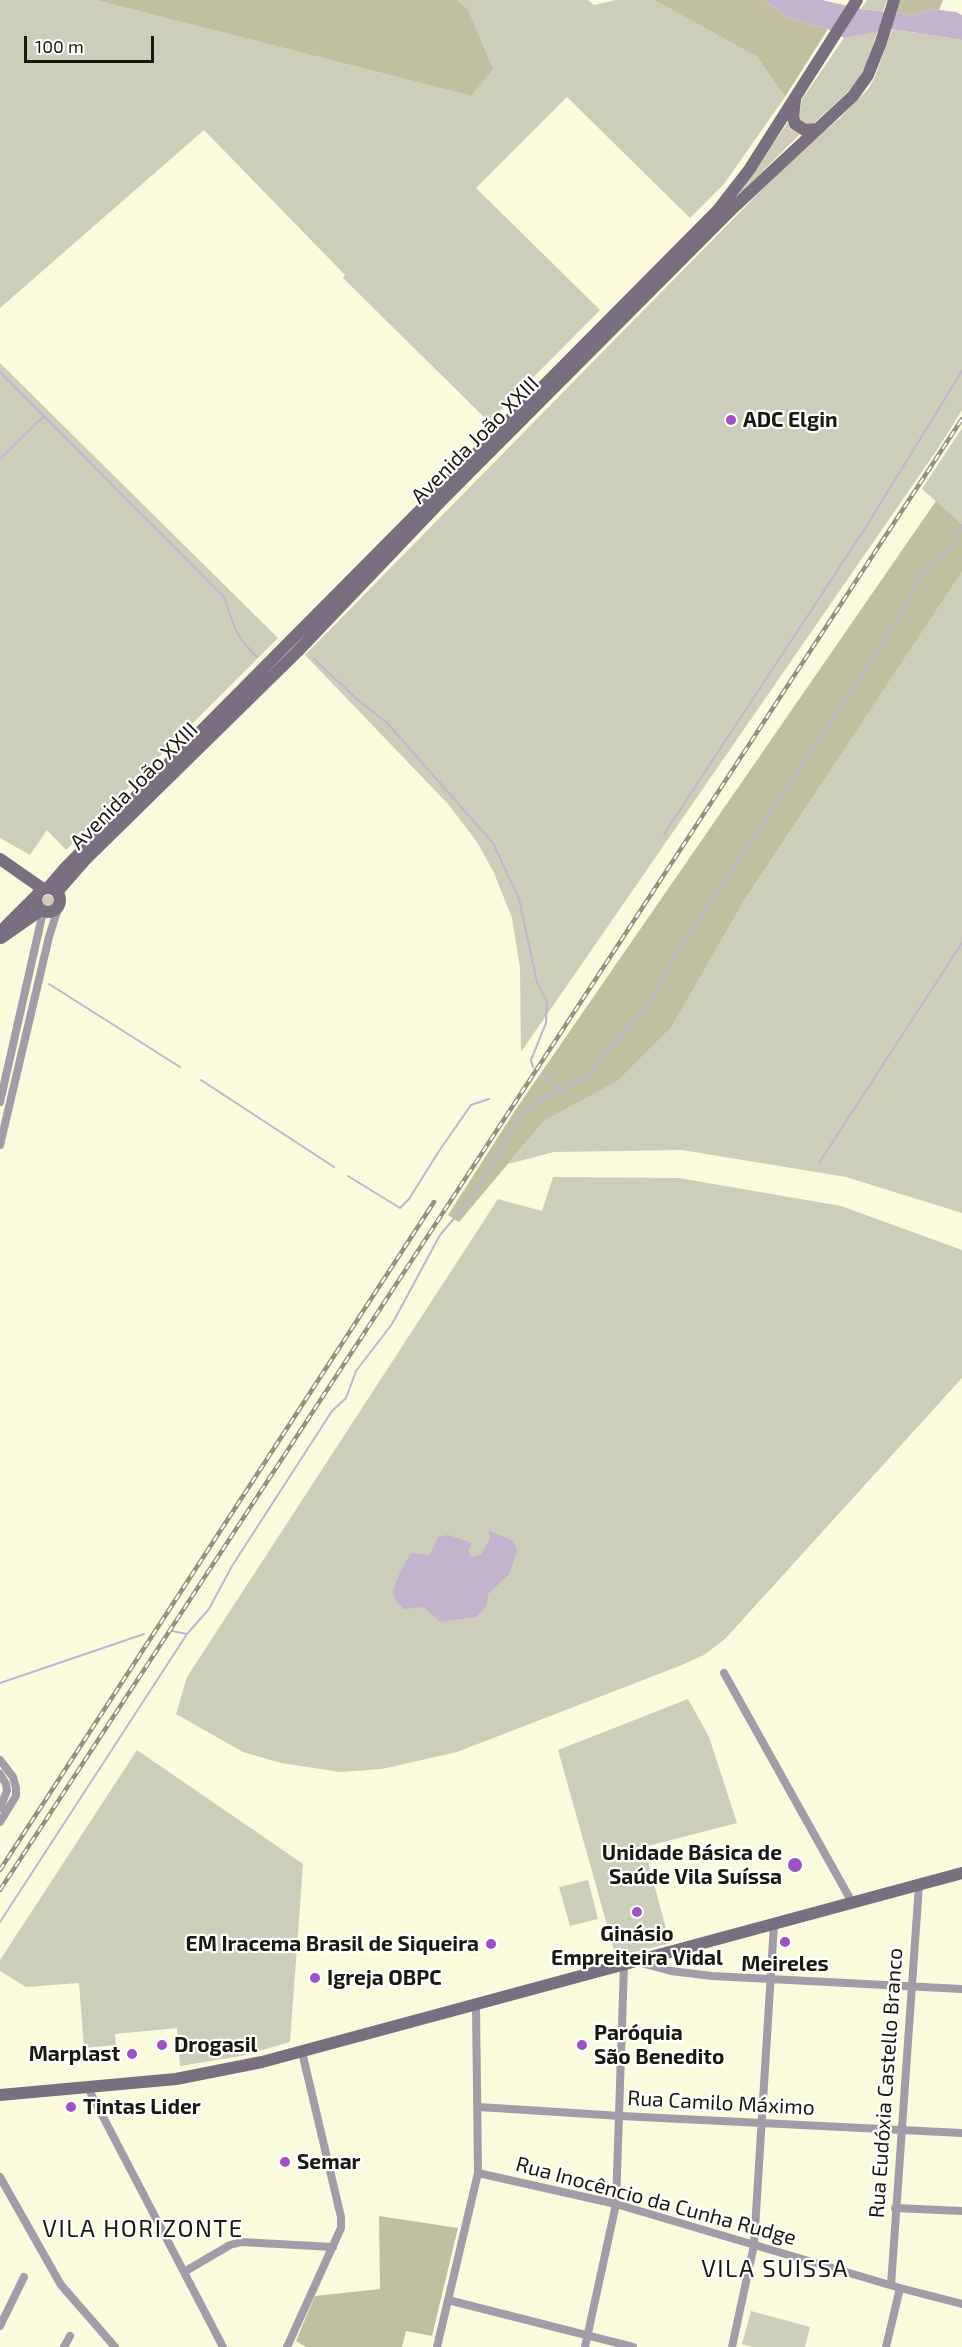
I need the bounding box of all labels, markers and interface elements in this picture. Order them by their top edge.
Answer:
scale bar [27,24,158,62]
text: 100 m [35,35,84,57]
street label: Avenida João XXIII [406,371,544,509]
place label: ADC Elgin [743,407,838,433]
marker: ADC Elgin [724,413,738,427]
street label: Avenida João XXIII [65,717,203,855]
place label: Unidade Básica de Saúde Vila Suíssa [602,1840,782,1890]
marker: Unidade Básica de Saúde Vila Suíssa [786,1856,804,1874]
marker: Ginásio Empreiteira Vidal [630,1905,644,1919]
place label: Ginásio Empreiteira Vidal [551,1921,723,1971]
place label: EM Iracema Brasil de Siqueira [186,1931,479,1957]
marker: Meireles [778,1935,792,1949]
marker: EM Iracema Brasil de Siqueira [484,1937,498,1951]
street label: Rua Eudóxia Castello Branco [864,1947,908,2219]
place label: Meireles [741,1951,829,1977]
place label: Igreja OBPC [327,1965,442,1991]
marker: Igreja OBPC [308,1971,322,1985]
place label: Paróquia São Benedito [594,2020,724,2070]
place label: Drogasil [174,2032,257,2058]
marker: Drogasil [155,2038,169,2052]
marker: Paróquia São Benedito [575,2038,589,2052]
place label: Marplast [29,2041,120,2067]
marker: Marplast [125,2047,139,2061]
street label: Rua Camilo Máximo [627,2086,815,2120]
place label: Tintas Lider [83,2094,201,2120]
marker: Tintas Lider [64,2100,78,2114]
place label: Semar [297,2149,361,2175]
street label: Rua Inocêncio da Cunha Rudge [513,2151,799,2251]
marker: Semar [278,2155,292,2169]
district label: VILA HORIZONTE [42,2215,244,2243]
district label: VILA SUISSA [701,2255,849,2283]

